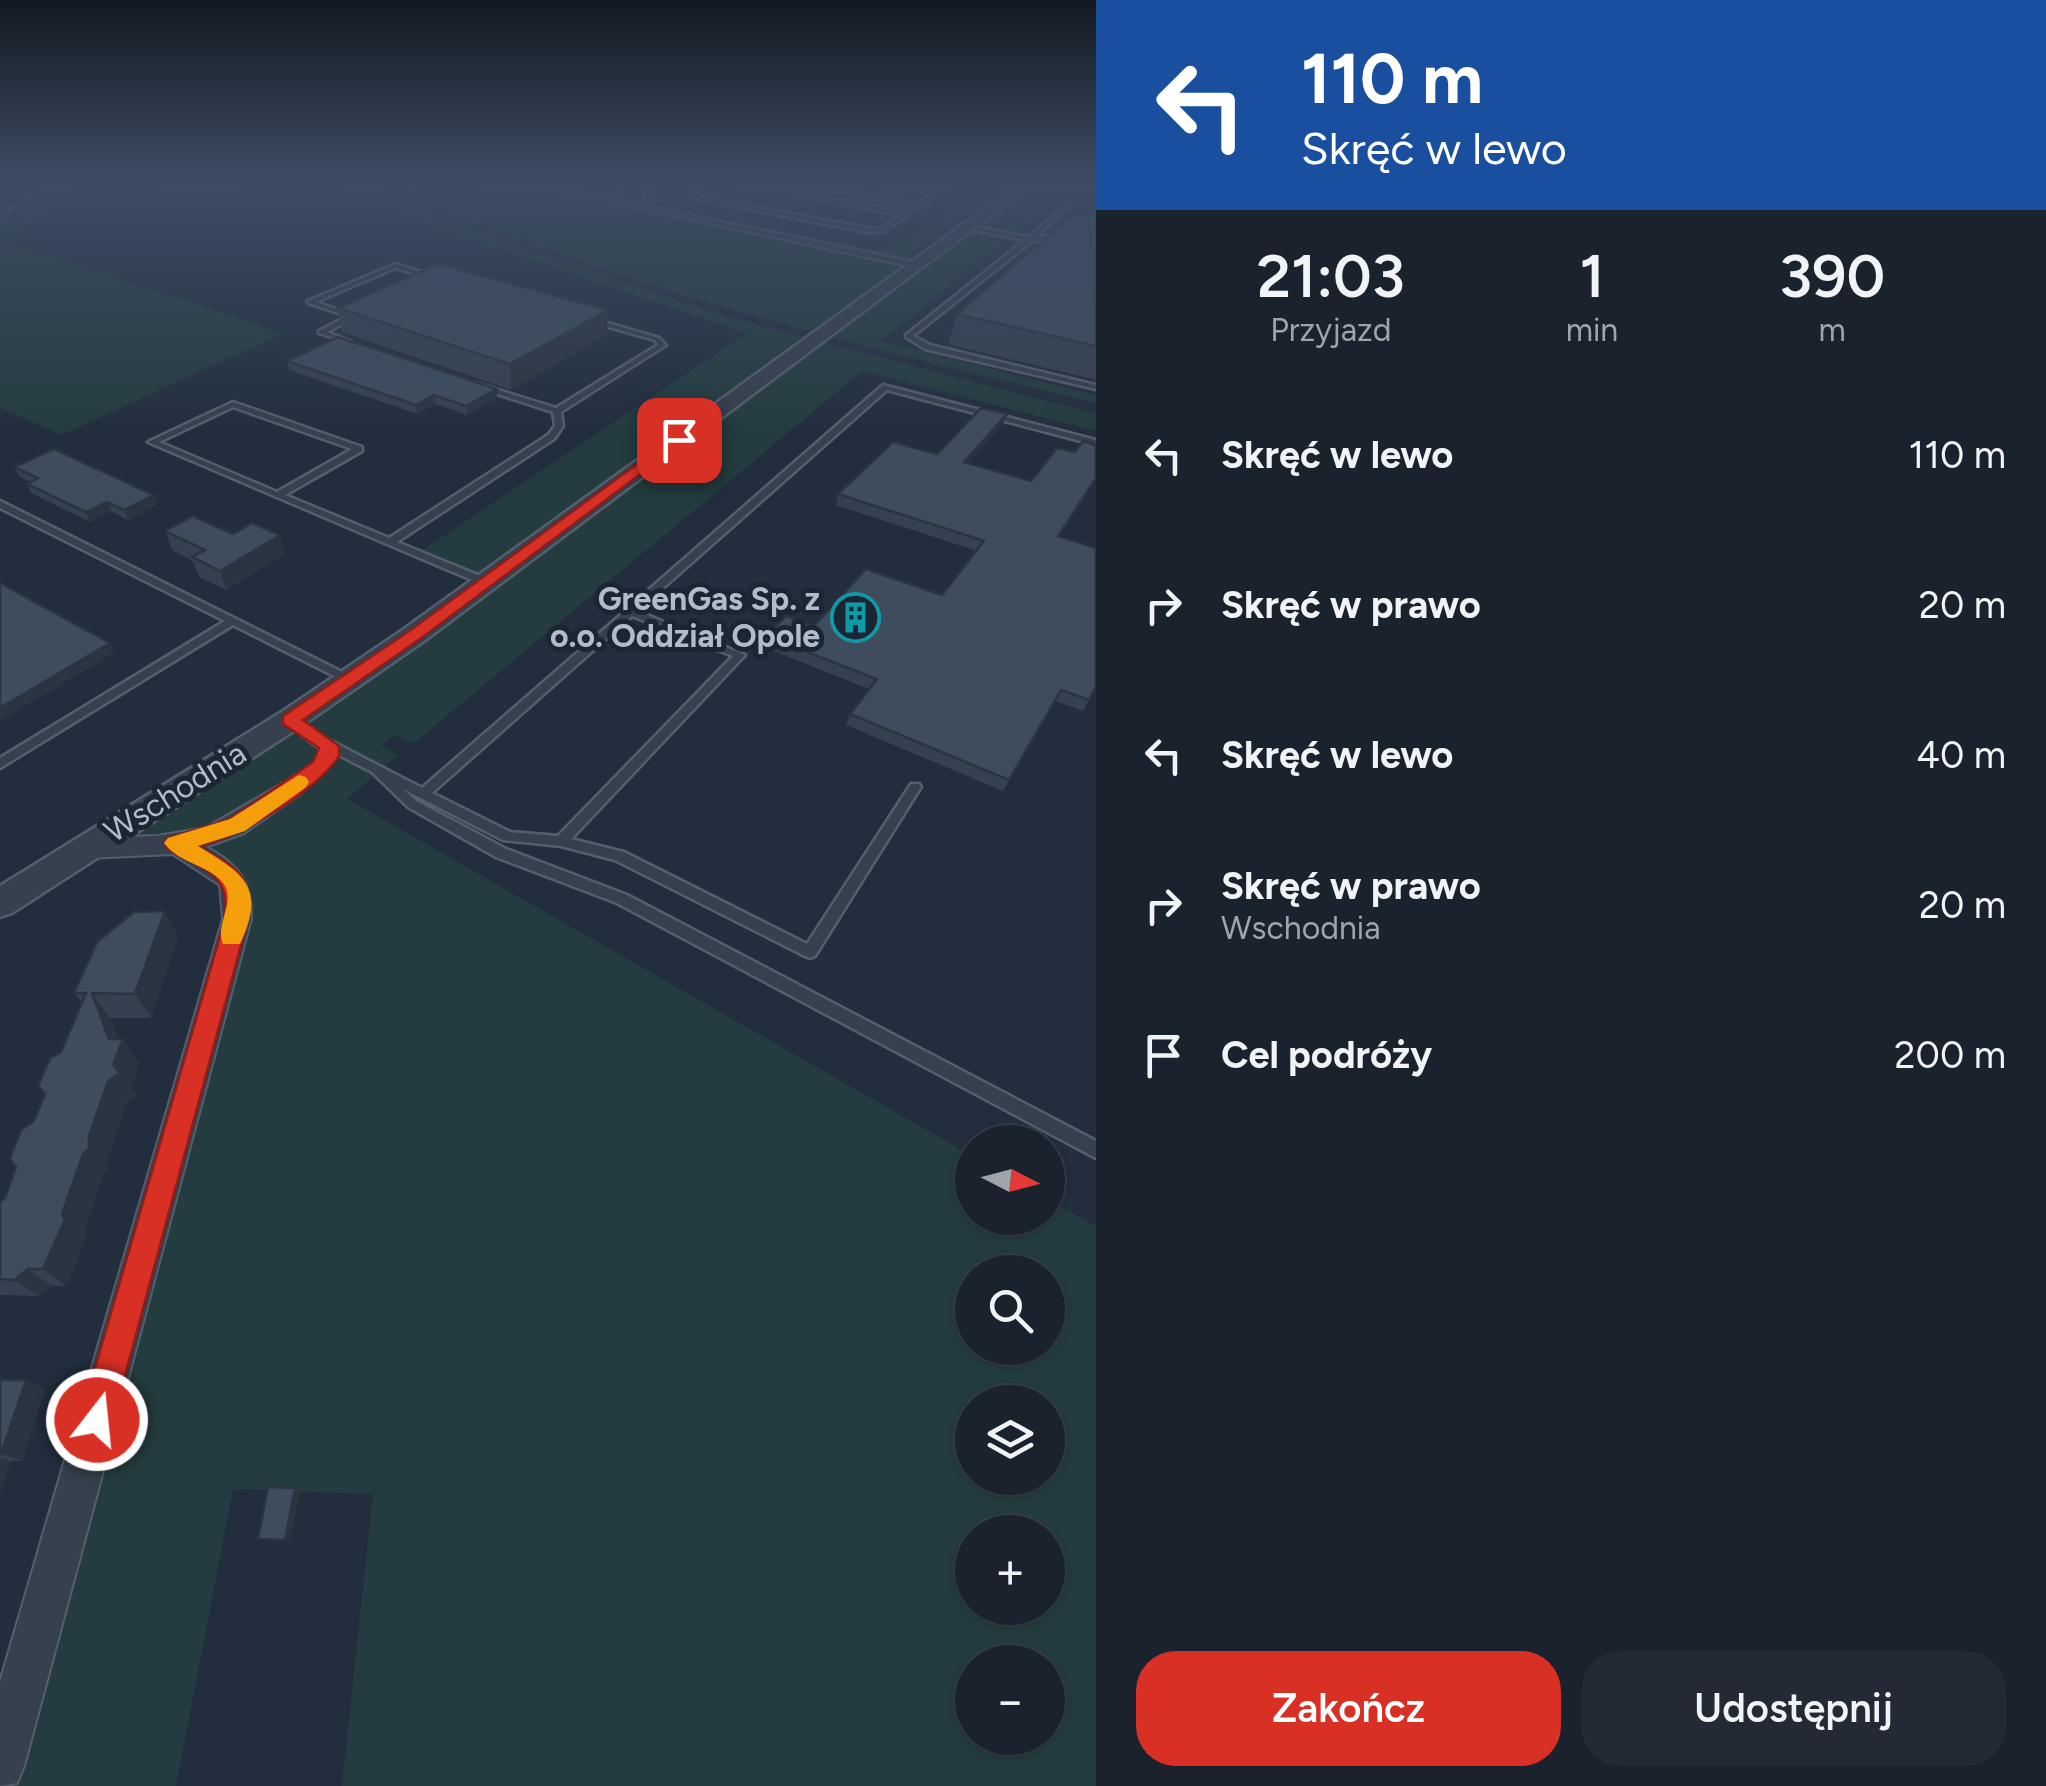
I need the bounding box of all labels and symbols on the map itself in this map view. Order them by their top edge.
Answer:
pin [637,398,722,483]
place label: GreenGas Sp. z o.o. Oddział Opole [550,580,820,655]
building icon: GreenGas Sp. z o.o. Oddział Opole [829,591,881,643]
street label: Wschodnia [97,734,253,850]
north arrow [955,1125,1065,1235]
position arrow [45,1368,149,1472]

